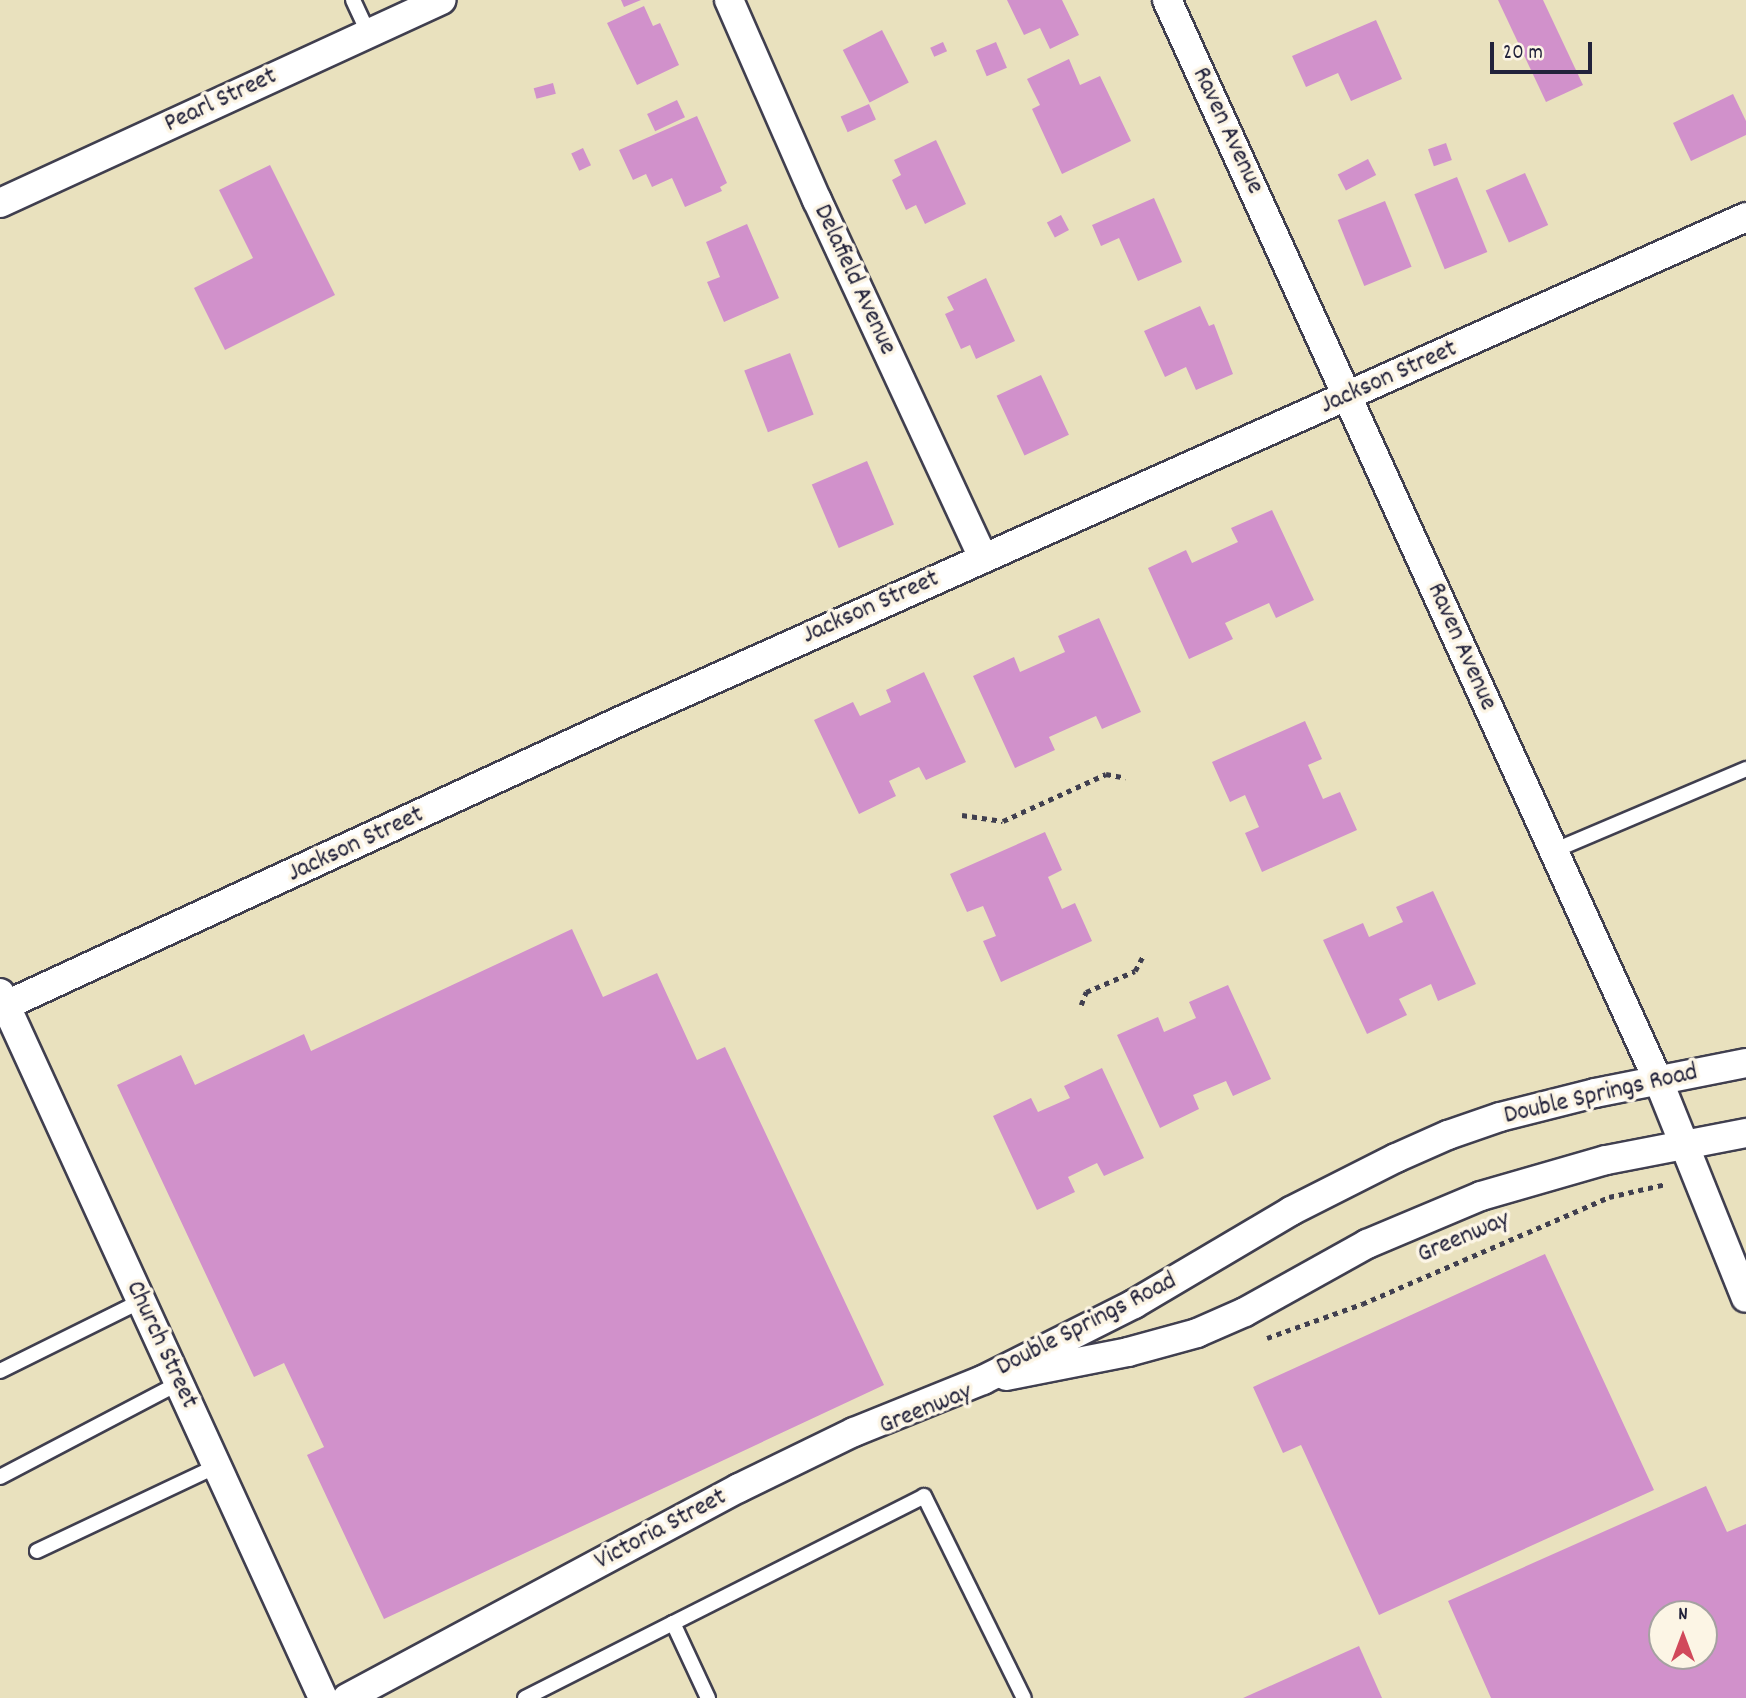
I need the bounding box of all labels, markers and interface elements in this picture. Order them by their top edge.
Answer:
scale bar [1494,28,1596,72]
text: 20 m [1503,39,1543,69]
street label: Pearl Street [160,61,282,141]
street label: Raven Avenue [1184,63,1270,199]
street label: Delafield Avenue [806,200,902,360]
street label: Jackson Street [1316,334,1462,422]
street label: Jackson Street [798,564,944,652]
street label: Raven Avenue [1419,578,1503,716]
street label: Jackson Street [283,800,429,890]
street label: Double Springs Road [1501,1058,1701,1132]
street label: Greenway [1413,1205,1515,1271]
street label: Double Springs Road [992,1266,1182,1384]
street label: Church Street [118,1276,204,1414]
street label: Greenway [875,1377,977,1443]
street label: Victoria Street [590,1482,732,1578]
north arrow [1648,1600,1718,1670]
text: N [1678,1602,1688,1629]

